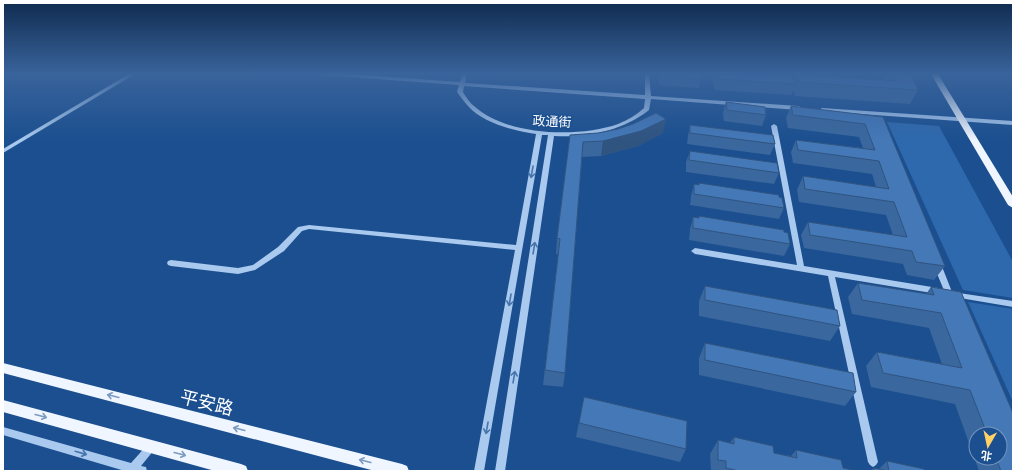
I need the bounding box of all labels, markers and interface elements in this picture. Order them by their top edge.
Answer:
street label: 政通街 [532,112,572,130]
one-way arrow [528,165,536,178]
one-way arrow [530,242,538,255]
one-way arrow [505,293,513,306]
one-way arrow [510,371,518,384]
street label: 平安路 [178,385,236,419]
one-way arrow [107,392,120,399]
one-way arrow [34,413,47,421]
one-way arrow [483,421,491,434]
one-way arrow [233,424,246,432]
north arrow [968,426,1008,466]
text: 北 [980,449,993,464]
one-way arrow [74,450,87,457]
one-way arrow [173,451,186,458]
one-way arrow [358,457,371,464]

